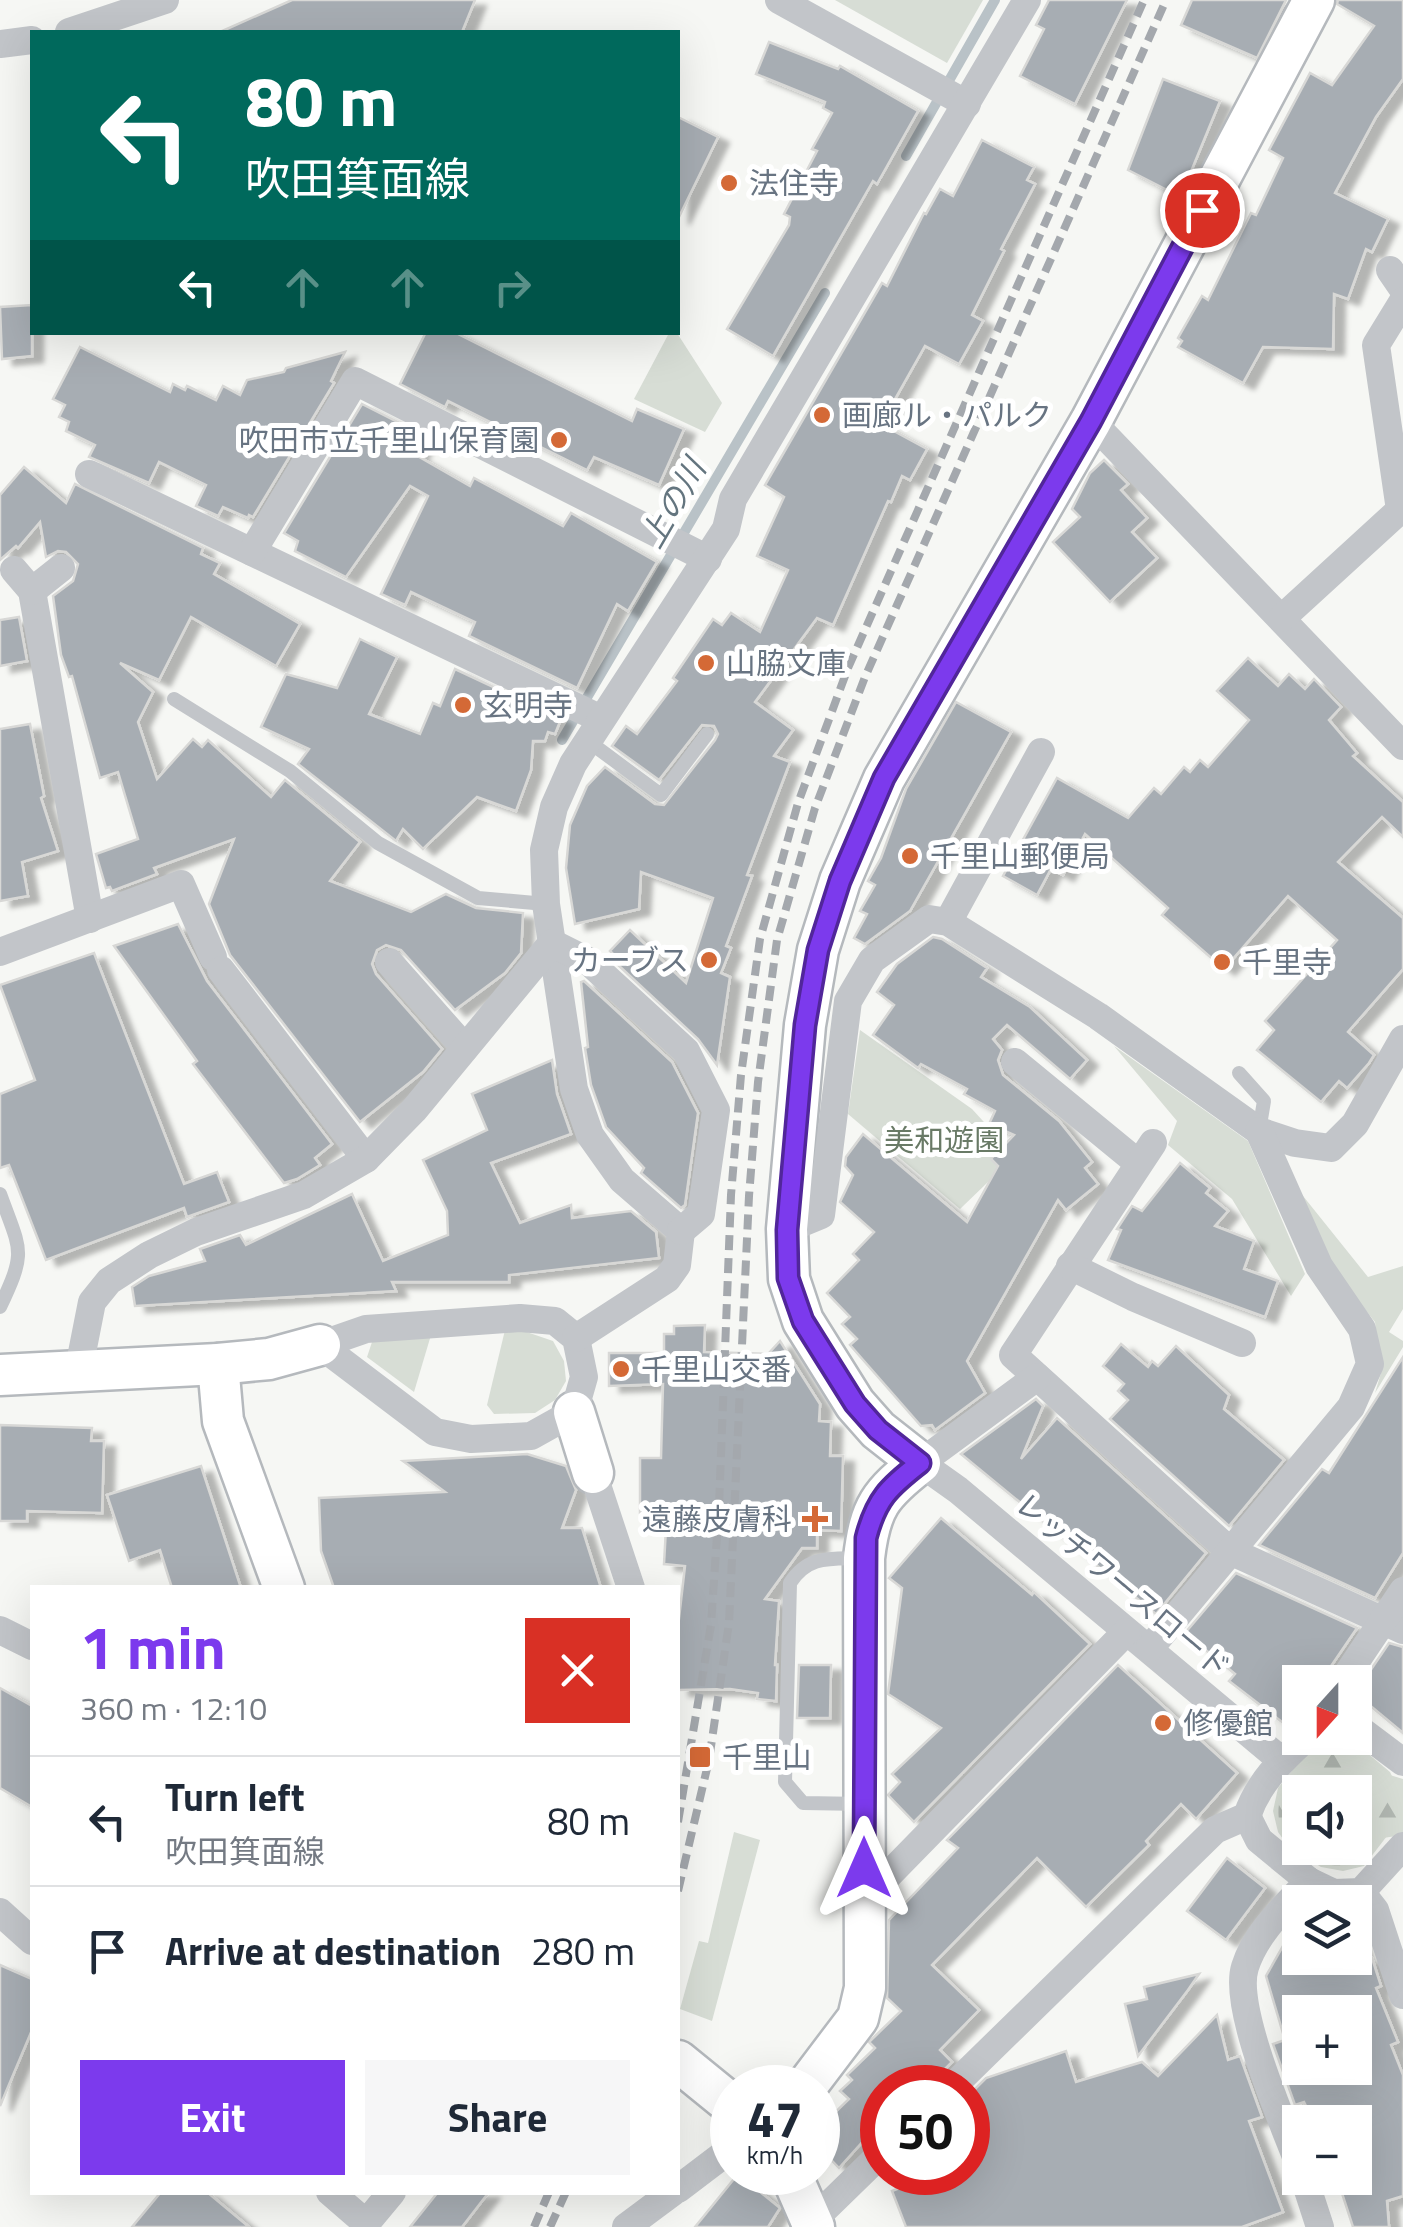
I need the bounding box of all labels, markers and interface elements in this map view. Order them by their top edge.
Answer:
text: 80 m [245,47,398,153]
icon: left [80,70,210,200]
text: 吹田箕面線 [245,144,470,212]
place label: 法住寺 [749,160,839,206]
pin [1160,168,1245,253]
marker: 法住寺 [718,172,740,194]
icon: arrive [1175,183,1230,238]
icon: left [170,260,225,315]
icon: ahead [275,260,330,315]
icon: ahead [380,260,435,315]
icon: right [485,260,540,315]
place label: 画廊ル・パルク [842,392,1052,438]
marker: 画廊ル・パルク [811,404,833,426]
place label: 吹田市立千里山保育園 [239,417,539,463]
marker: 吹田市立千里山保育園 [548,429,570,451]
water label: 上の川 [627,447,718,557]
place label: 山脇文庫 [726,640,846,686]
marker: 山脇文庫 [695,652,717,674]
place label: 玄明寺 [483,682,573,728]
marker: 玄明寺 [452,694,474,716]
place label: 千里山郵便局 [930,833,1110,879]
marker: 千里山郵便局 [899,845,921,867]
place label: カーブス [571,937,689,983]
place label: 千里寺 [1242,939,1332,985]
marker: カーブス [698,949,720,971]
marker: 千里寺 [1211,951,1233,973]
park label: 美和遊園 [884,1117,1004,1163]
place label: 千里山交番 [641,1346,791,1392]
marker: 千里山交番 [610,1358,632,1380]
street label: レッチワースロード [1005,1481,1241,1689]
place label: 遠藤皮膚科 [642,1496,792,1542]
marker: 遠藤皮膚科 [802,1506,828,1532]
text: 1 min [80,1601,226,1692]
button: close [525,1618,630,1723]
north arrow [1282,1665,1372,1755]
map controls [1282,1665,1372,2195]
text: 360 m · 12:10 [80,1684,267,1732]
place label: 修優館 [1183,1700,1273,1746]
marker: 修優館 [1152,1712,1174,1734]
place label: 千里山 [722,1734,812,1780]
marker: 千里山 [687,1744,713,1770]
text: Turn left [165,1768,305,1826]
button: sound [1282,1775,1372,1865]
text: 80 m [547,1792,630,1850]
icon: left [80,1794,135,1849]
position arrow [812,1816,916,1920]
text: 吹田箕面線 [165,1827,325,1875]
button: layers [1282,1885,1372,1975]
text: Arrive at destination [165,1922,501,1980]
text: 280 m [531,1922,635,1980]
icon: arrive [80,1924,135,1979]
button: + [1282,1995,1372,2085]
button: Exit [80,2060,345,2175]
button: Share [365,2060,630,2175]
speed limit sign: 50 [860,2065,990,2195]
text: 47 [747,2080,803,2156]
button: − [1282,2105,1372,2195]
text: km/h [747,2136,803,2174]

